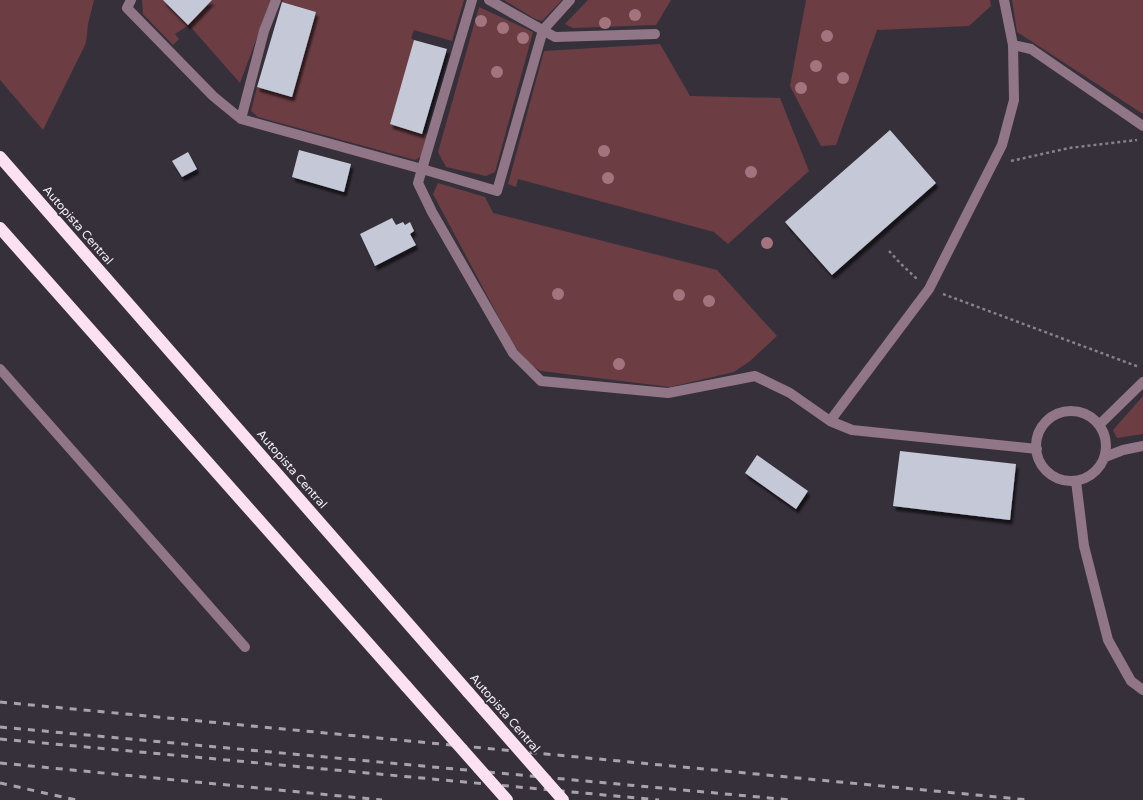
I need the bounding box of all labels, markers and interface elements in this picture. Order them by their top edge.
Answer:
street label: Autopista Central [40,183,116,267]
street label: Autopista Central [254,427,330,511]
street label: Autopista Central [467,671,543,755]

